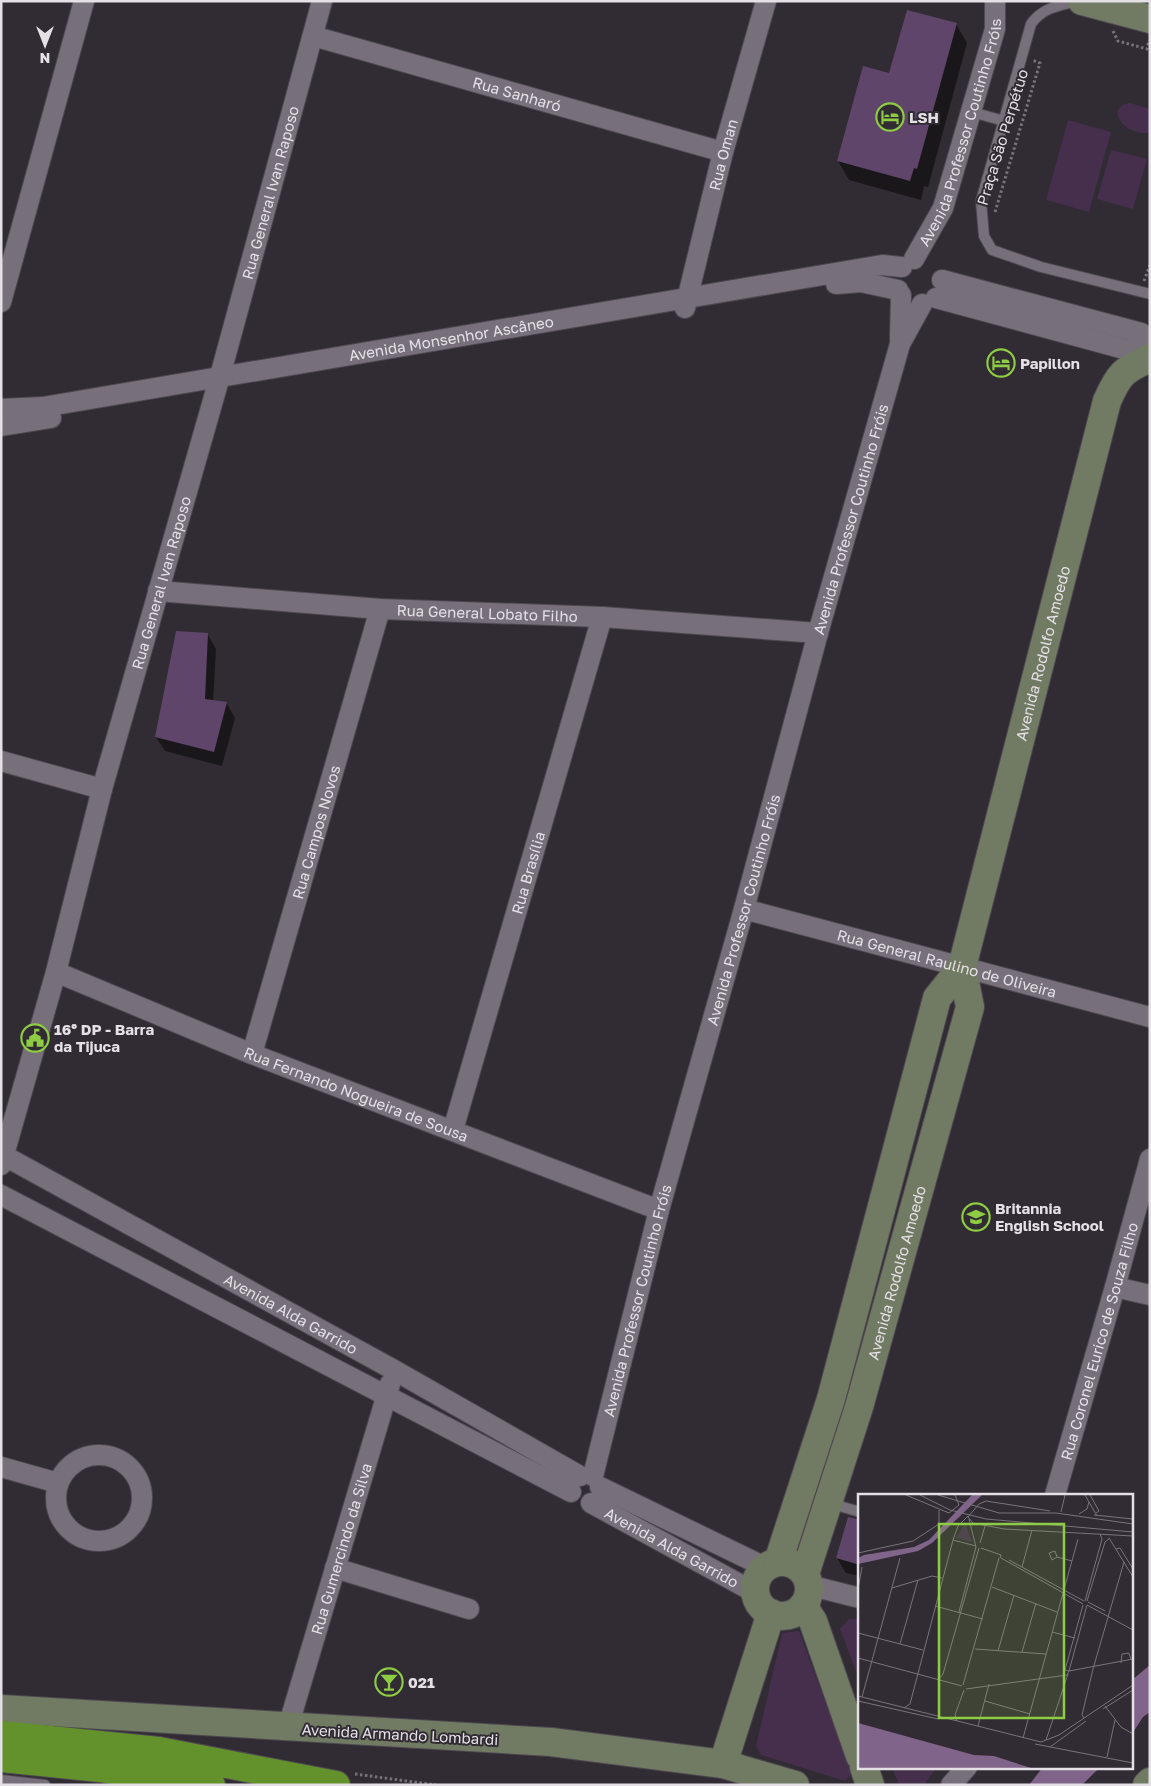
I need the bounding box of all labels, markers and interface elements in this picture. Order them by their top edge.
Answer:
street label: Avenida Professor Coutinho Fróis [914,19,1004,249]
north arrow [20,20,70,70]
text: N [40,50,50,67]
street label: Praça São Perpétuo [973,67,1031,207]
street label: Rua Sanharó [471,73,563,115]
hotel icon: LSH [875,102,905,132]
street label: Rua General Ivan Raposo [238,104,302,281]
place label: LSH [909,108,939,126]
street label: Rua Oman [705,117,741,192]
street label: Avenida Monsenhor Ascâneo [347,312,555,364]
hotel icon: Papillon [986,348,1016,378]
place label: Papillon [1020,354,1080,372]
street label: Avenida Professor Coutinho Fróis [809,402,892,636]
street label: Rua General Ivan Raposo [128,494,194,671]
street label: Avenida Rodolfo Amoedo [1011,564,1073,743]
street label: Rua General Lobato Filho [396,601,578,625]
street label: Rua Campos Novos [288,763,344,901]
street label: Avenida Professor Coutinho Fróis [703,792,783,1027]
street label: Rua Brasília [507,829,548,916]
street label: Rua General Raulino de Oliveira [835,925,1059,1001]
place label: 16º DP - Barra da Tijuca [54,1020,154,1055]
public building icon: 16º DP - Barra da Tijuca [20,1023,50,1053]
street label: Rua Fernando Nogueira de Sousa [241,1043,471,1145]
street label: Avenida Professor Coutinho Fróis [599,1182,675,1418]
street label: Avenida Rodolfo Amoedo [864,1183,929,1362]
place label: Britannia English School [995,1199,1104,1234]
school or university icon: Britannia English School [961,1202,991,1232]
street label: Rua Coronel Eurico de Souza Filho [1057,1220,1141,1462]
street label: Avenida Alda Garrido [221,1269,361,1357]
street label: Rua Gumercindo da Silva [307,1461,375,1637]
inset map [858,1494,1134,1768]
street label: Avenida Alda Garrido [602,1503,742,1591]
bar icon: 021 [374,1667,404,1697]
place label: 021 [408,1673,435,1691]
street label: Avenida Armando Lombardi [301,1720,499,1748]

